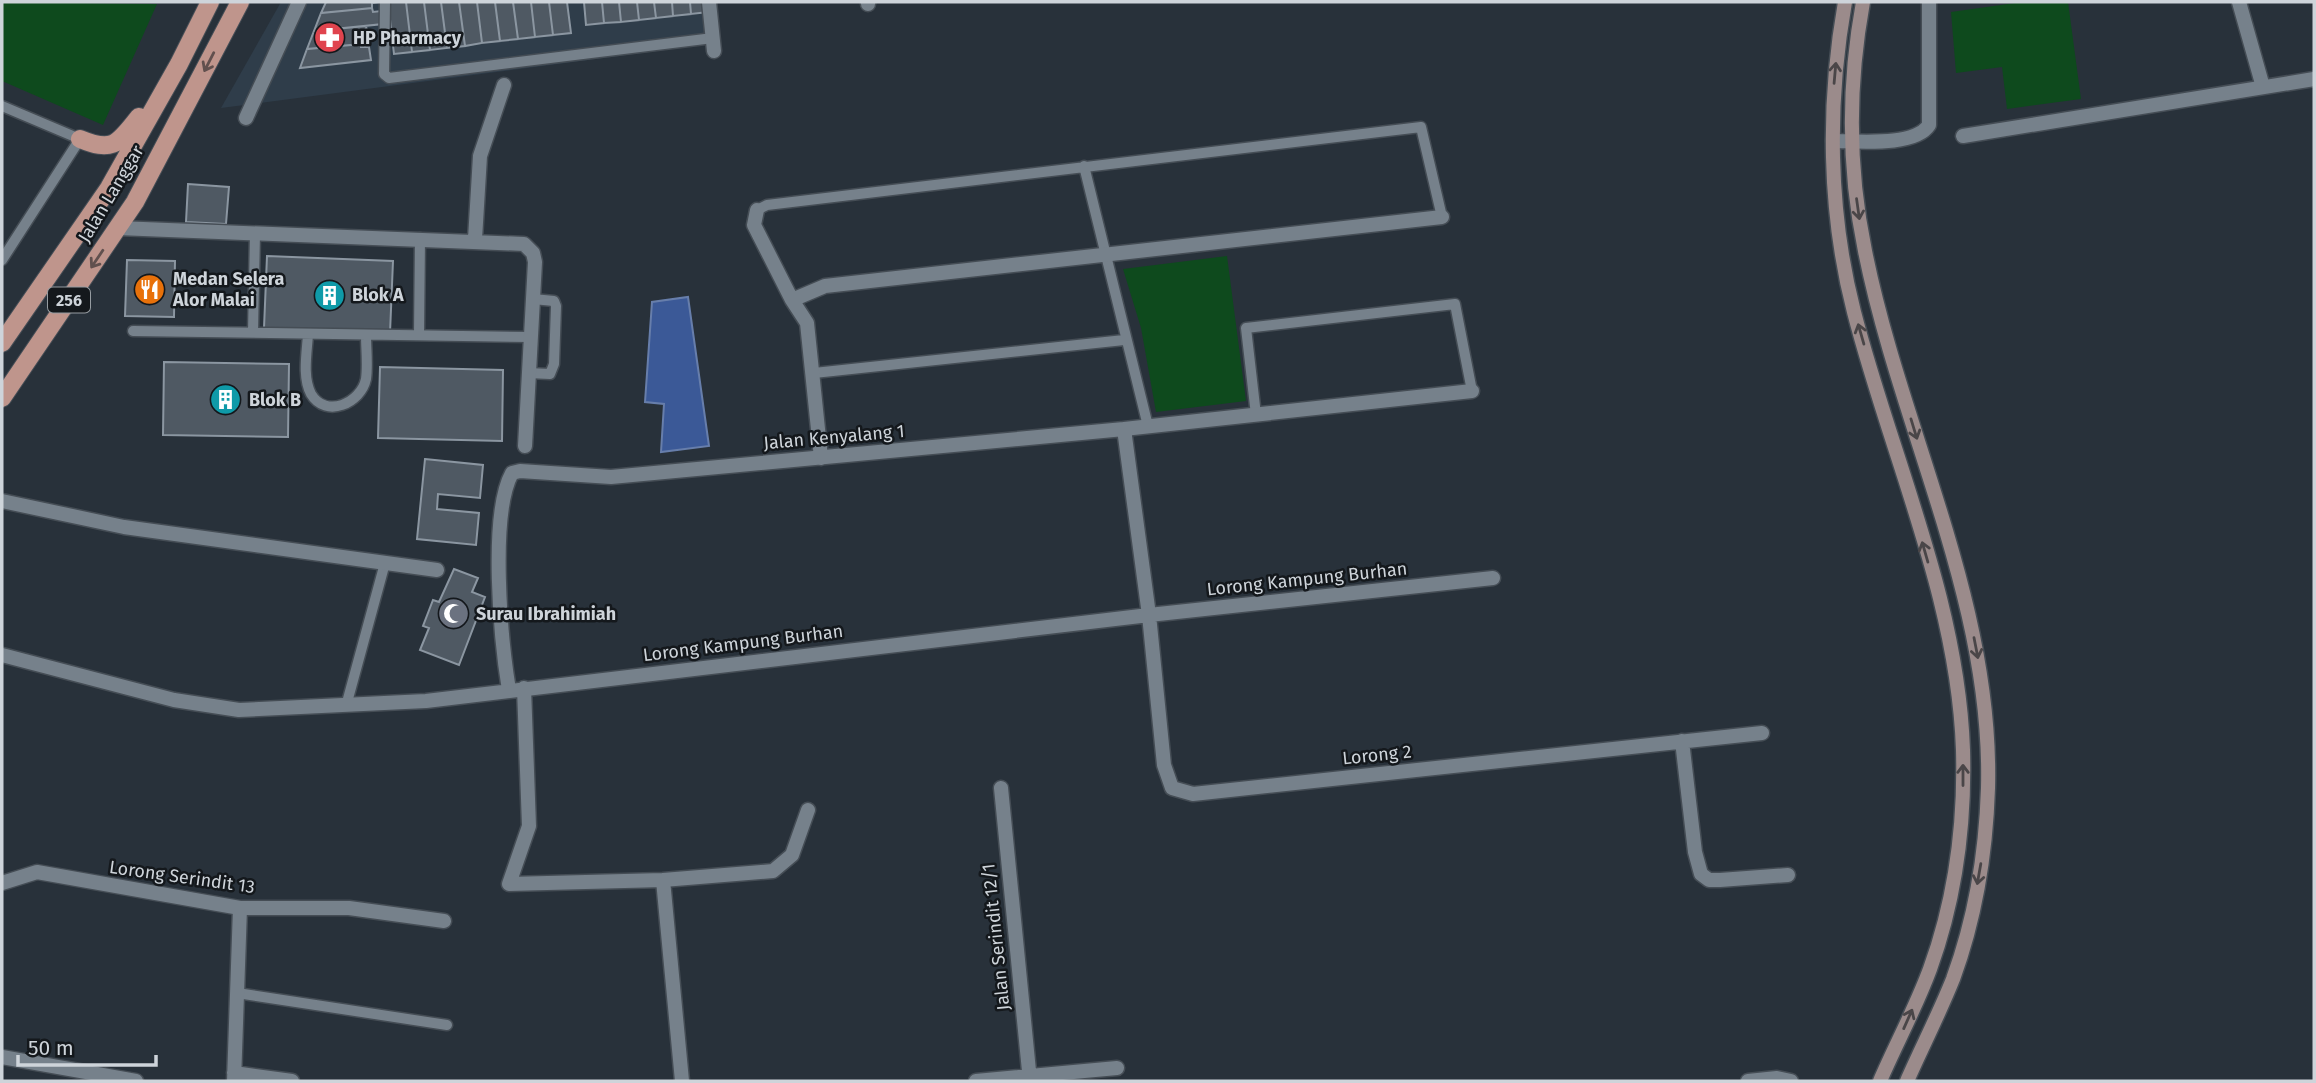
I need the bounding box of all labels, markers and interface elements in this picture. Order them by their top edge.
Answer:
pharmacy icon: HP Pharmacy [313,21,347,55]
place label: HP Pharmacy [353,27,462,49]
one-way arrow [201,52,215,72]
one-way arrow [1829,62,1842,85]
street label: Jalan Langgar [73,141,149,247]
one-way arrow [1852,197,1865,219]
one-way arrow [90,249,104,268]
place label: Medan Selera Alor Malai [172,268,284,311]
restaurant icon: Medan Selera Alor Malai [133,272,167,306]
building icon: Blok A [312,278,346,312]
place label: Blok A [352,284,404,306]
road number: 256 [48,288,90,312]
one-way arrow [1853,323,1866,345]
building icon: Blok B [209,383,243,417]
place label: Blok B [249,389,301,411]
one-way arrow [1909,417,1922,439]
street label: Jalan Kenyalang 1 [763,420,905,454]
one-way arrow [1918,541,1931,563]
street label: Lorong Kampung Burhan [1206,558,1408,600]
mosque icon: Surau Ibrahimiah [436,597,470,631]
place label: Surau Ibrahimiah [476,603,616,625]
street label: Lorong Kampung Burhan [642,620,844,666]
one-way arrow [1969,636,1983,659]
street label: Lorong 2 [1341,740,1413,770]
one-way arrow [1956,764,1970,787]
street label: Lorong Serindit 13 [108,856,256,898]
one-way arrow [1972,862,1985,885]
street label: Jalan Serindit 12/1 [977,863,1015,1011]
one-way arrow [1902,1009,1915,1030]
scale bar [18,1024,156,1068]
text: 50 m [28,1035,74,1061]

